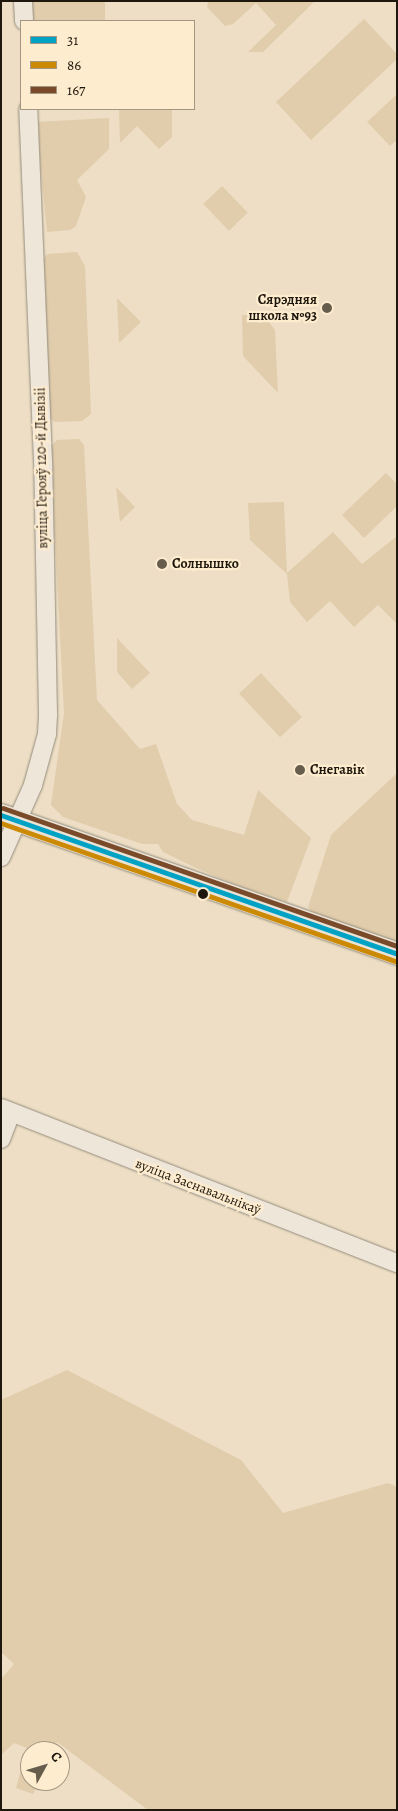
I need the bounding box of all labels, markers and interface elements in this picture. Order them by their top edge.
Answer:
legend [20,20,195,110]
text: 31 [67,30,78,50]
text: 86 [67,55,81,75]
text: 167 [67,80,85,100]
place label: Сярэдняя школа №93 [249,292,317,324]
marker: Сярэдняя школа №93 [321,302,333,314]
street label: вуліца Герояў 120-й Дывізіі [32,387,52,549]
place label: Солнышко [172,556,239,572]
marker: Солнышко [156,558,168,570]
place label: Снегавік [310,762,364,778]
marker: Снегавік [294,764,306,776]
unlabelled marker [198,889,208,899]
street label: вуліца Заснавальнікаў [133,1155,263,1219]
north arrow [20,1741,70,1791]
text: С [46,1748,66,1766]

